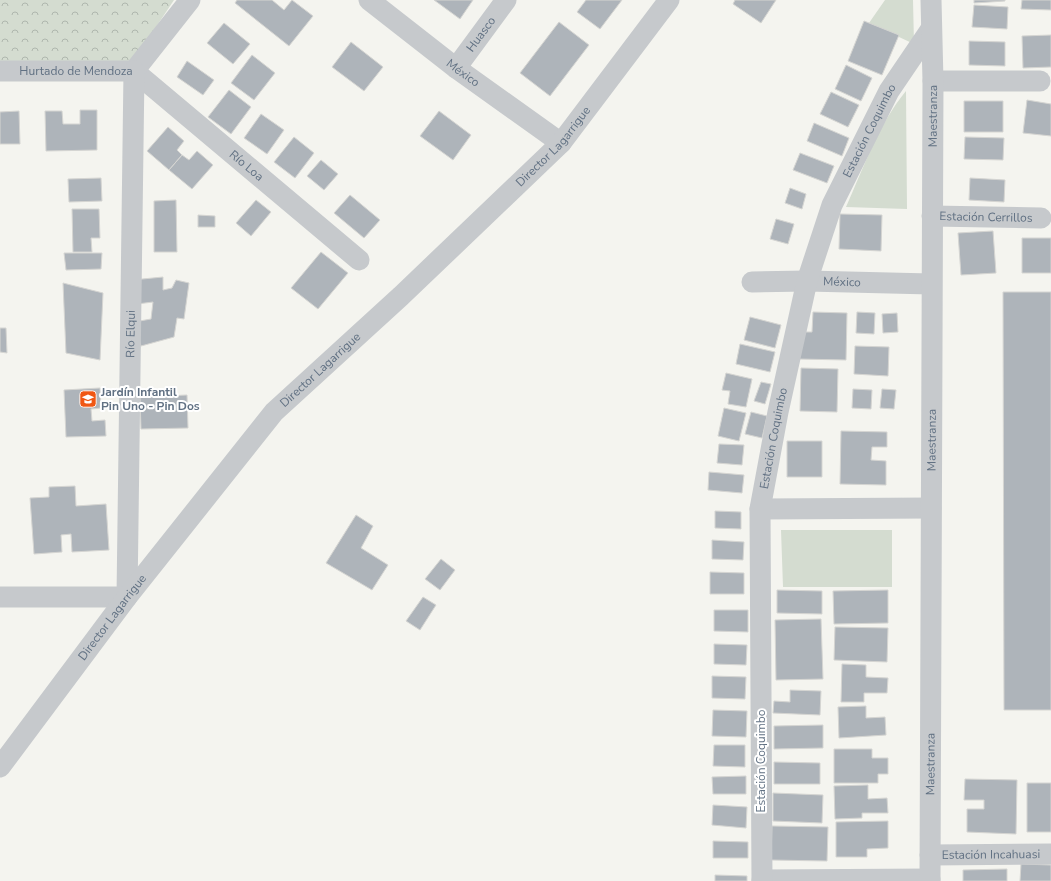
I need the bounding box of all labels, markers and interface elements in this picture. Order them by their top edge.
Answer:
street label: Huasco [463,13,499,55]
street label: México [443,55,483,91]
street label: Hurtado de Mendoza [19,63,133,79]
street label: Estación Coquimbo [839,80,900,180]
street label: Maestranza [925,85,941,147]
street label: Director Lagarrigue [512,103,594,190]
street label: Río Loa [226,147,267,185]
street label: Estación Cerrillos [939,208,1033,226]
street label: México [823,273,861,290]
street label: Río Elqui [122,310,139,358]
street label: Director Lagarrigue [276,329,364,411]
place label: Jardín Infantil Pin Uno - Pin Dos [100,384,200,414]
street label: Estación Coquimbo [756,386,791,490]
school or university icon: Jardín Infantil Pin Uno - Pin Dos [78,389,98,409]
street label: Maestranza [924,409,940,471]
street label: Director Lagarrigue [74,571,150,664]
street label: Estación Coquimbo [753,709,769,812]
street label: Maestranza [922,733,939,795]
street label: Estación Incahuasi [942,846,1040,863]

